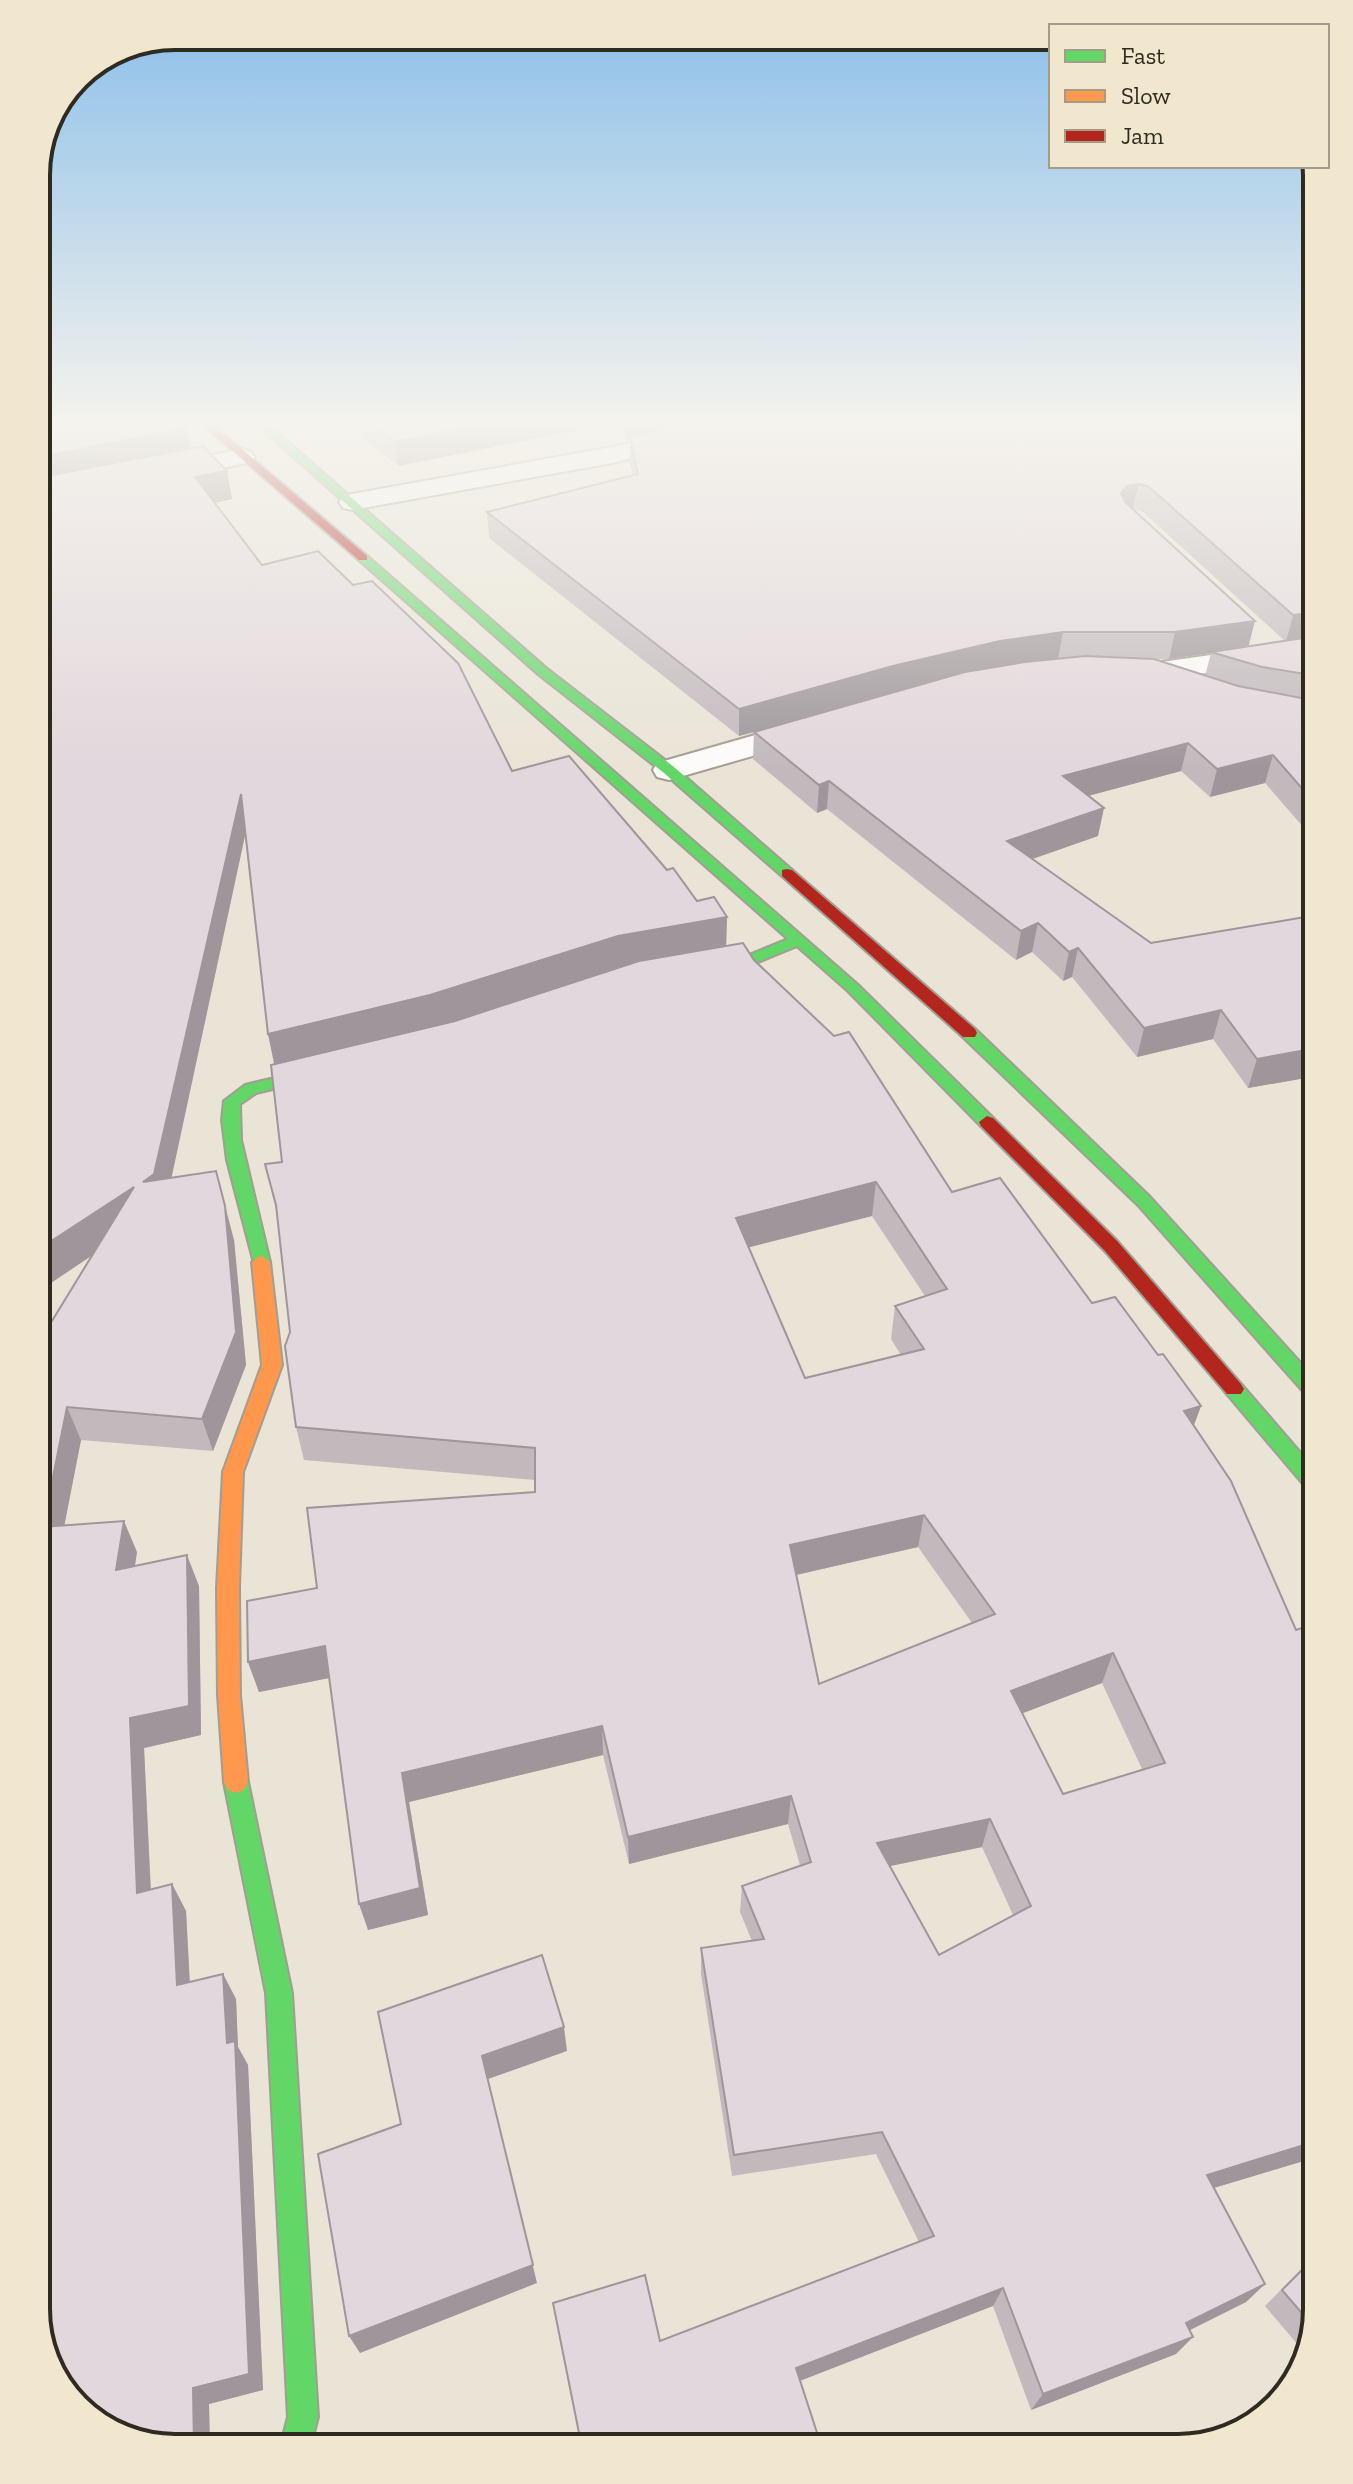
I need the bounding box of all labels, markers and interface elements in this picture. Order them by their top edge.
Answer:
legend [1049,24,1329,168]
text: Fast [1121,41,1165,70]
text: Slow [1121,81,1171,110]
text: Jam [1121,121,1164,150]

